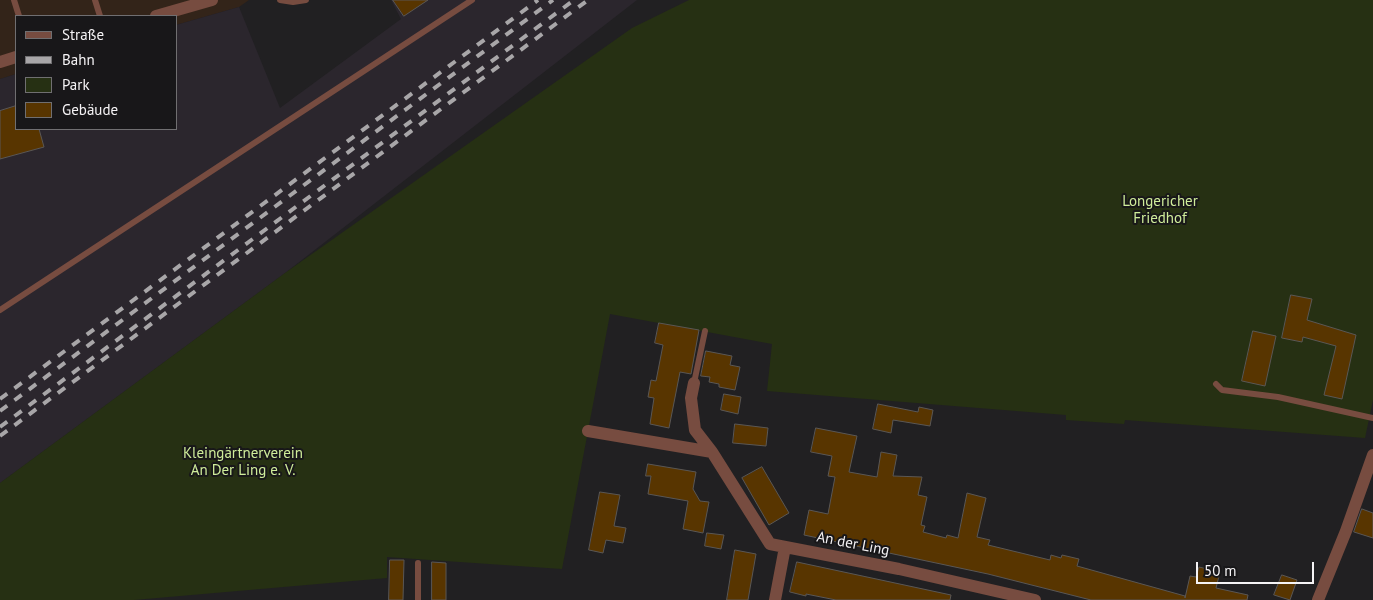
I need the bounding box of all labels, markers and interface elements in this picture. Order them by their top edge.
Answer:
legend [15,15,178,130]
text: Straße [62,25,104,44]
text: Bahn [62,50,95,69]
text: Park [62,75,90,94]
text: Gebäude [62,100,118,119]
park label: Longericher Friedhof [1122,193,1198,228]
park label: Kleingärtnerverein An Der Ling e. V. [183,445,303,480]
street label: An der Ling [815,528,891,560]
scale bar [1198,552,1316,584]
text: 50 m [1204,561,1237,580]

